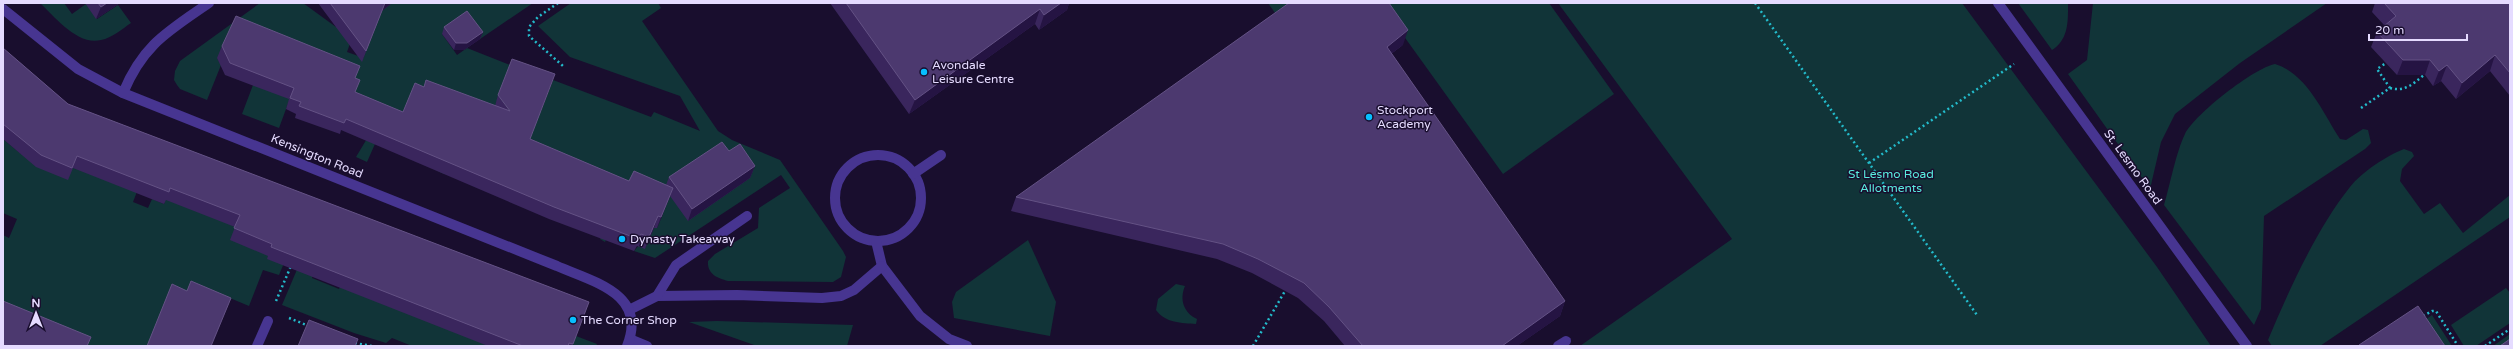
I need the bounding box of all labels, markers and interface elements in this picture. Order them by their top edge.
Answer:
scale bar [2369,16,2467,42]
text: 20 m [2375,23,2404,37]
place label: Avondale Leisure Centre [932,58,1014,86]
marker: Avondale Leisure Centre [919,67,929,77]
place label: Stockport Academy [1377,103,1433,131]
marker: Stockport Academy [1364,112,1374,122]
street label: St. Lesmo Road [2101,127,2165,207]
street label: Kensington Road [269,131,365,181]
park label: St Lesmo Road Allotments [1848,167,1934,195]
place label: Dynasty Takeaway [630,232,735,246]
marker: Dynasty Takeaway [617,234,627,244]
north arrow [16,293,56,333]
text: N [32,297,40,310]
place label: The Corner Shop [581,313,677,327]
marker: The Corner Shop [568,315,578,325]

